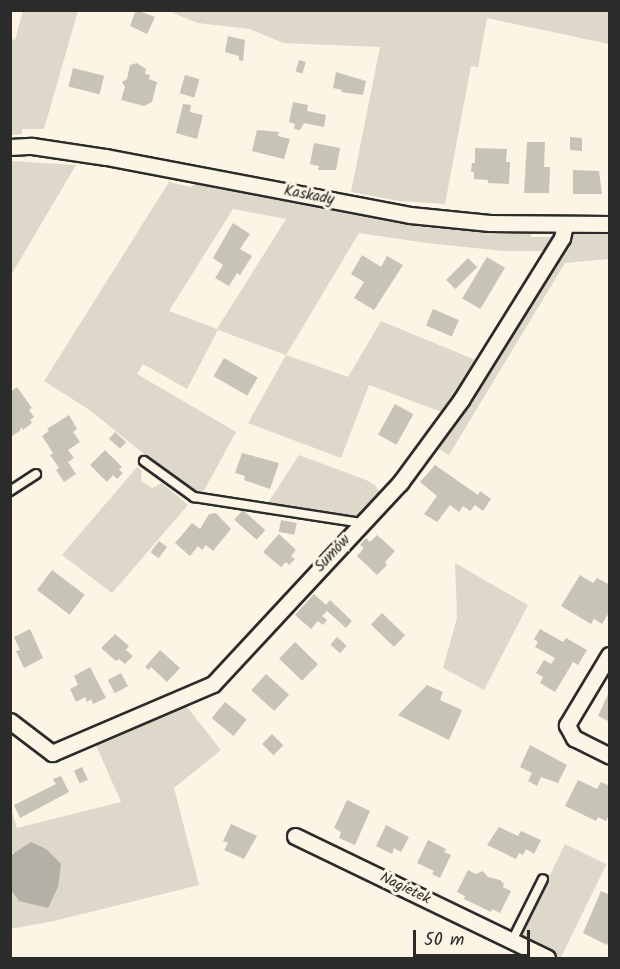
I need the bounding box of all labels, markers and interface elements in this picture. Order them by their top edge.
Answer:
street label: Kaskady [282,182,336,210]
street label: Sumów [311,532,355,576]
street label: Nagietek [377,869,433,909]
scale bar [416,918,533,956]
text: 50 m [424,926,464,955]

